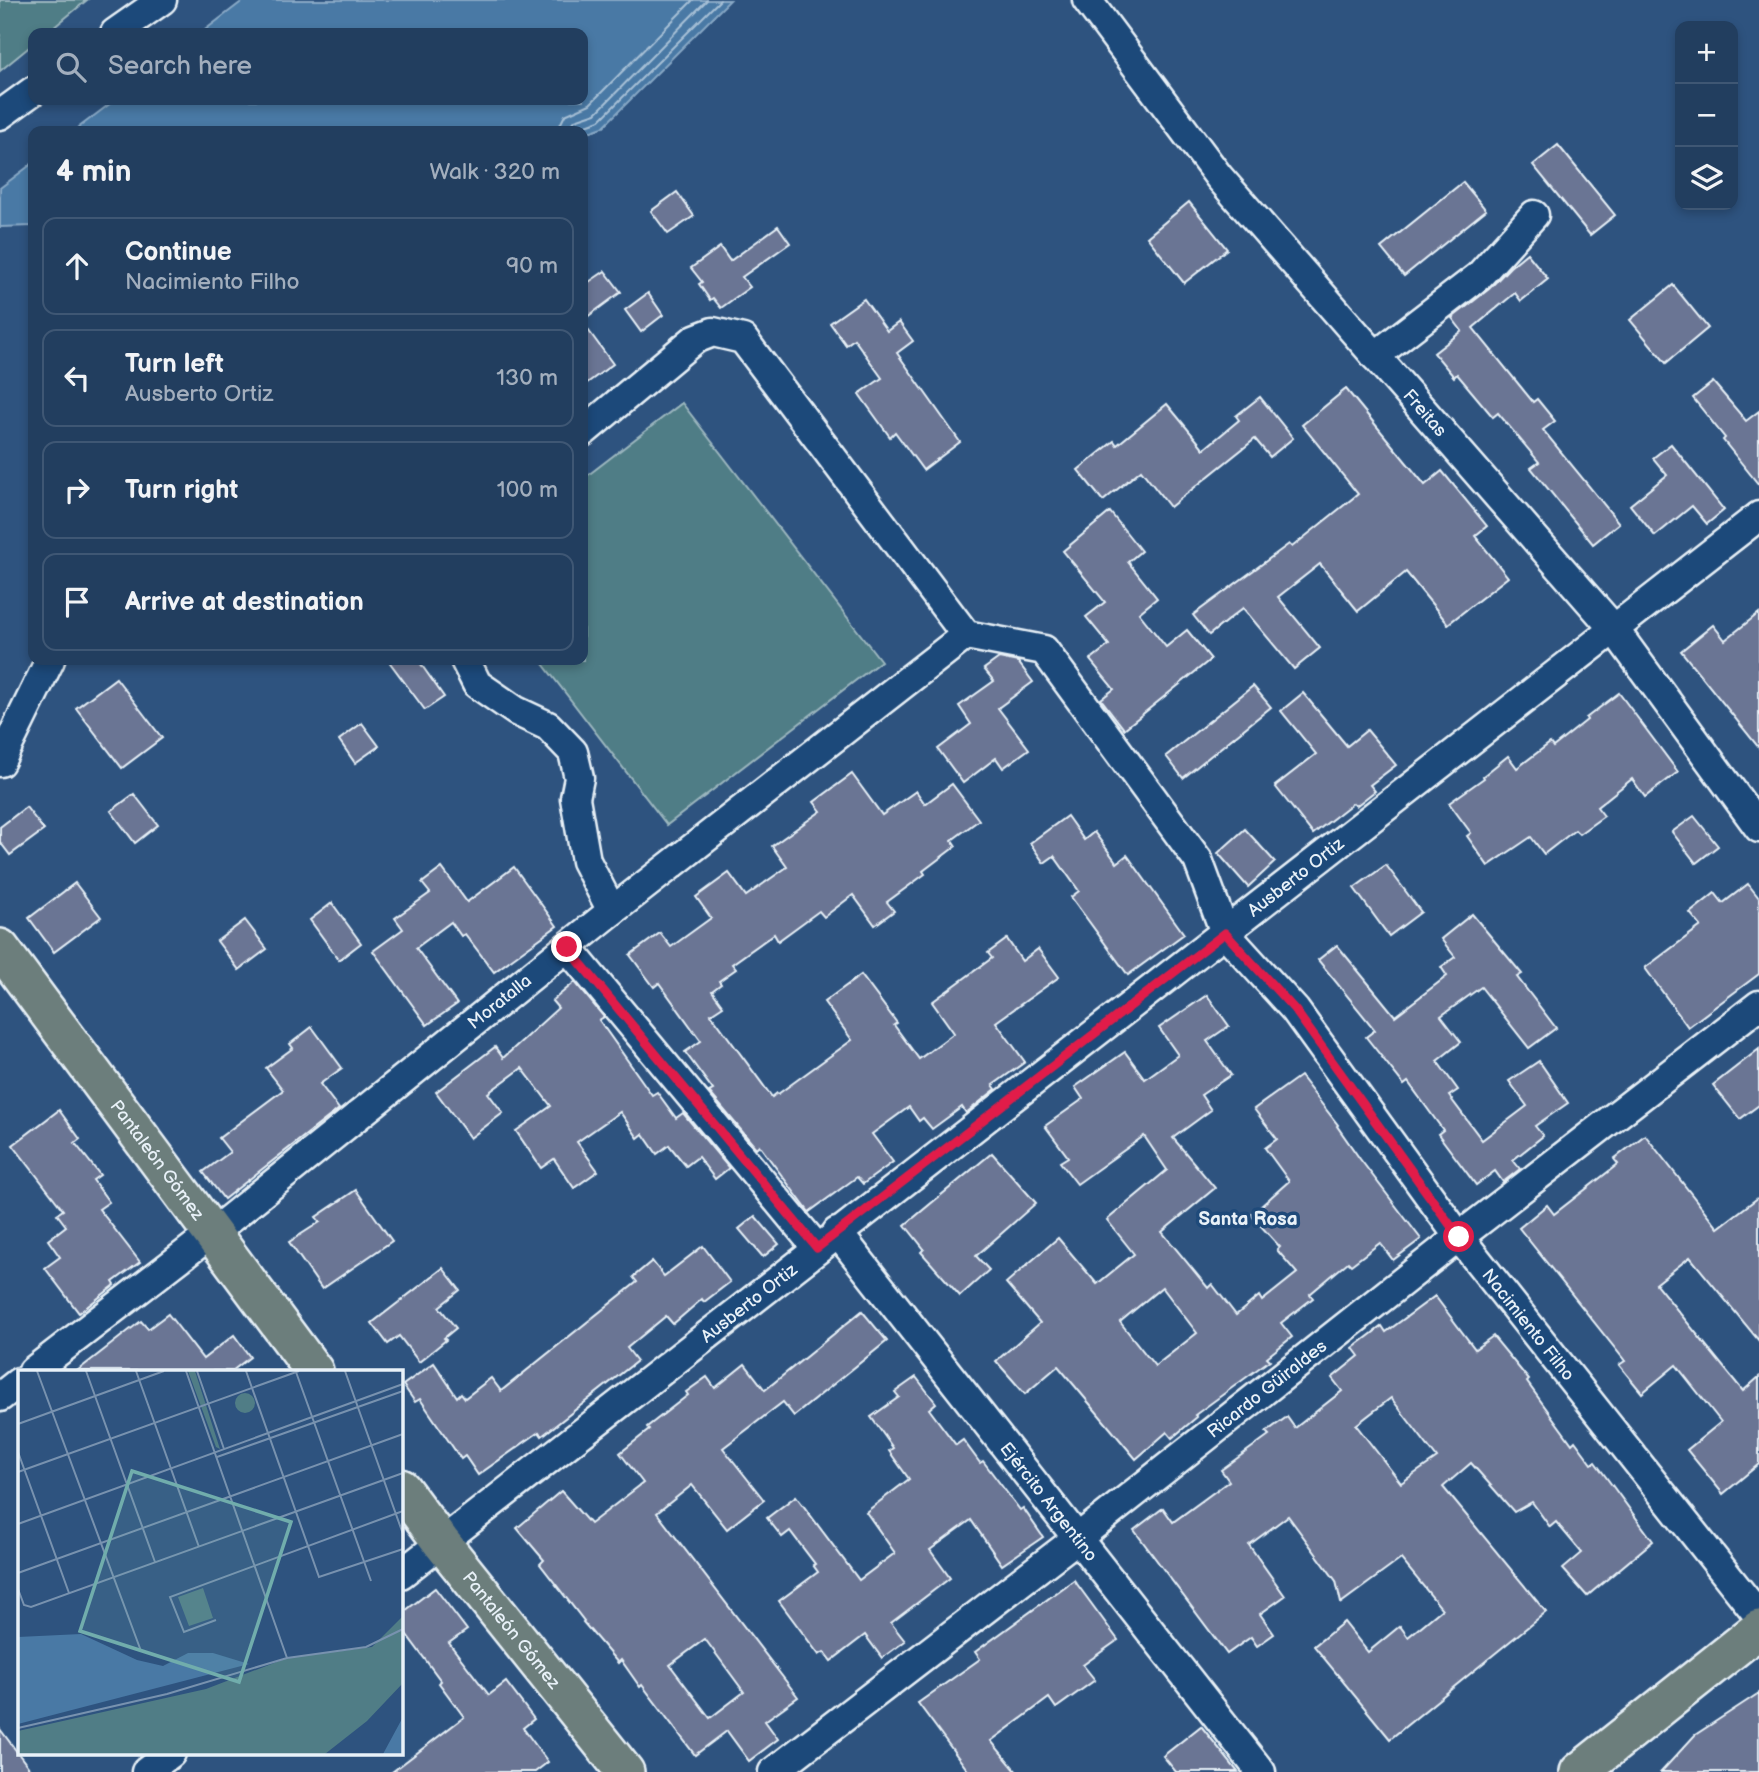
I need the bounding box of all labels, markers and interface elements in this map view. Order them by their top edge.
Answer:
map controls [1675,21,1738,210]
button: + [1675,21,1738,84]
search box [28,28,588,105]
icon: search [52,48,90,86]
text: Search here [108,51,252,82]
button: − [1675,84,1738,147]
button: layers [1675,147,1738,210]
text: 4 min [56,154,131,190]
text: Walk · 320 m [429,158,560,186]
text: Continue [125,237,232,268]
icon: ahead [58,247,96,285]
text: 90 m [506,252,558,280]
text: Nacimiento Filho [125,268,300,296]
text: Turn left [125,349,224,380]
icon: left [58,359,96,397]
text: 130 m [496,364,558,392]
text: Ausberto Ortiz [125,380,273,408]
street label: Freitas [1398,385,1451,441]
icon: right [58,471,96,509]
text: Turn right [125,475,238,506]
text: 100 m [497,476,558,504]
icon: arrive [58,583,96,621]
text: Arrive at destination [125,587,364,618]
street label: Ausberto Ortiz [1244,833,1348,921]
route end [551,931,582,962]
street label: Moratalla [464,970,536,1034]
street label: Pantaleón Gómez [106,1096,209,1225]
district label: Santa Rosa [1198,1208,1298,1231]
route start [1443,1221,1474,1252]
street label: Ausberto Ortiz [697,1259,802,1347]
street label: Nacimiento Filho [1477,1265,1579,1385]
street label: Ricardo Güiraldes [1203,1336,1331,1443]
inset map [18,1370,402,1754]
street label: Ejército Argentino [995,1438,1102,1566]
street label: Pantaleón Gómez [458,1568,564,1693]

